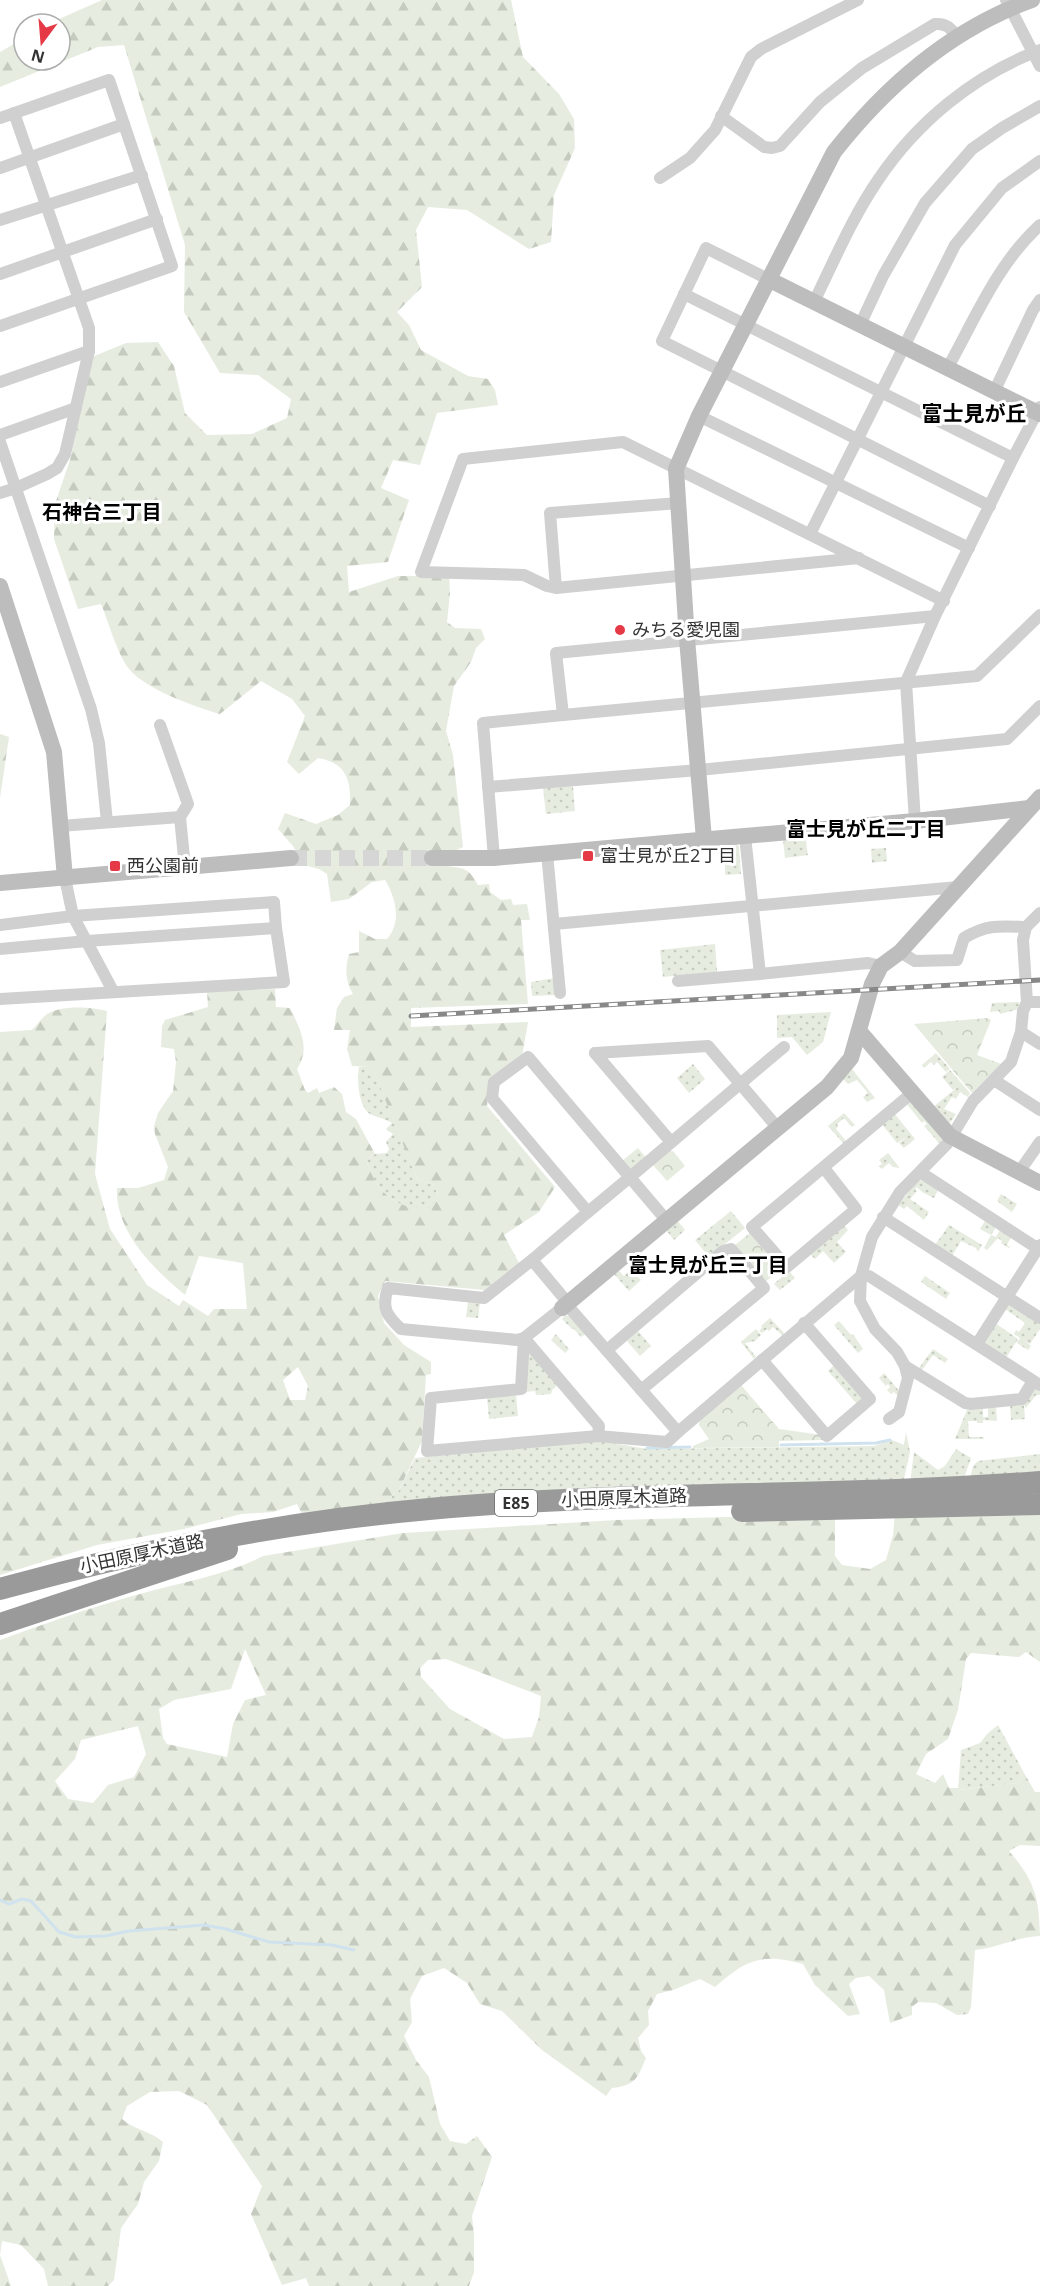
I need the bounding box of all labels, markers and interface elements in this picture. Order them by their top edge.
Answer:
north arrow [12,12,72,72]
text: N [29,44,47,69]
district label: 富士見が丘 [922,399,1027,427]
district label: 石神台三丁目 [42,498,162,525]
place label: みちる愛児園 [632,617,740,641]
marker: みちる愛児園 [613,623,627,637]
district label: 富士見が丘二丁目 [786,815,946,842]
place label: 富士見が丘2丁目 [600,843,736,867]
marker: 富士見が丘2丁目 [581,849,595,863]
place label: 西公園前 [127,853,199,877]
marker: 西公園前 [108,859,122,873]
district label: 富士見が丘三丁目 [628,1251,788,1278]
street label: 小田原厚木道路 [561,1483,687,1511]
road number: E85 [495,1490,537,1516]
street label: 小田原厚木道路 [78,1528,206,1578]

